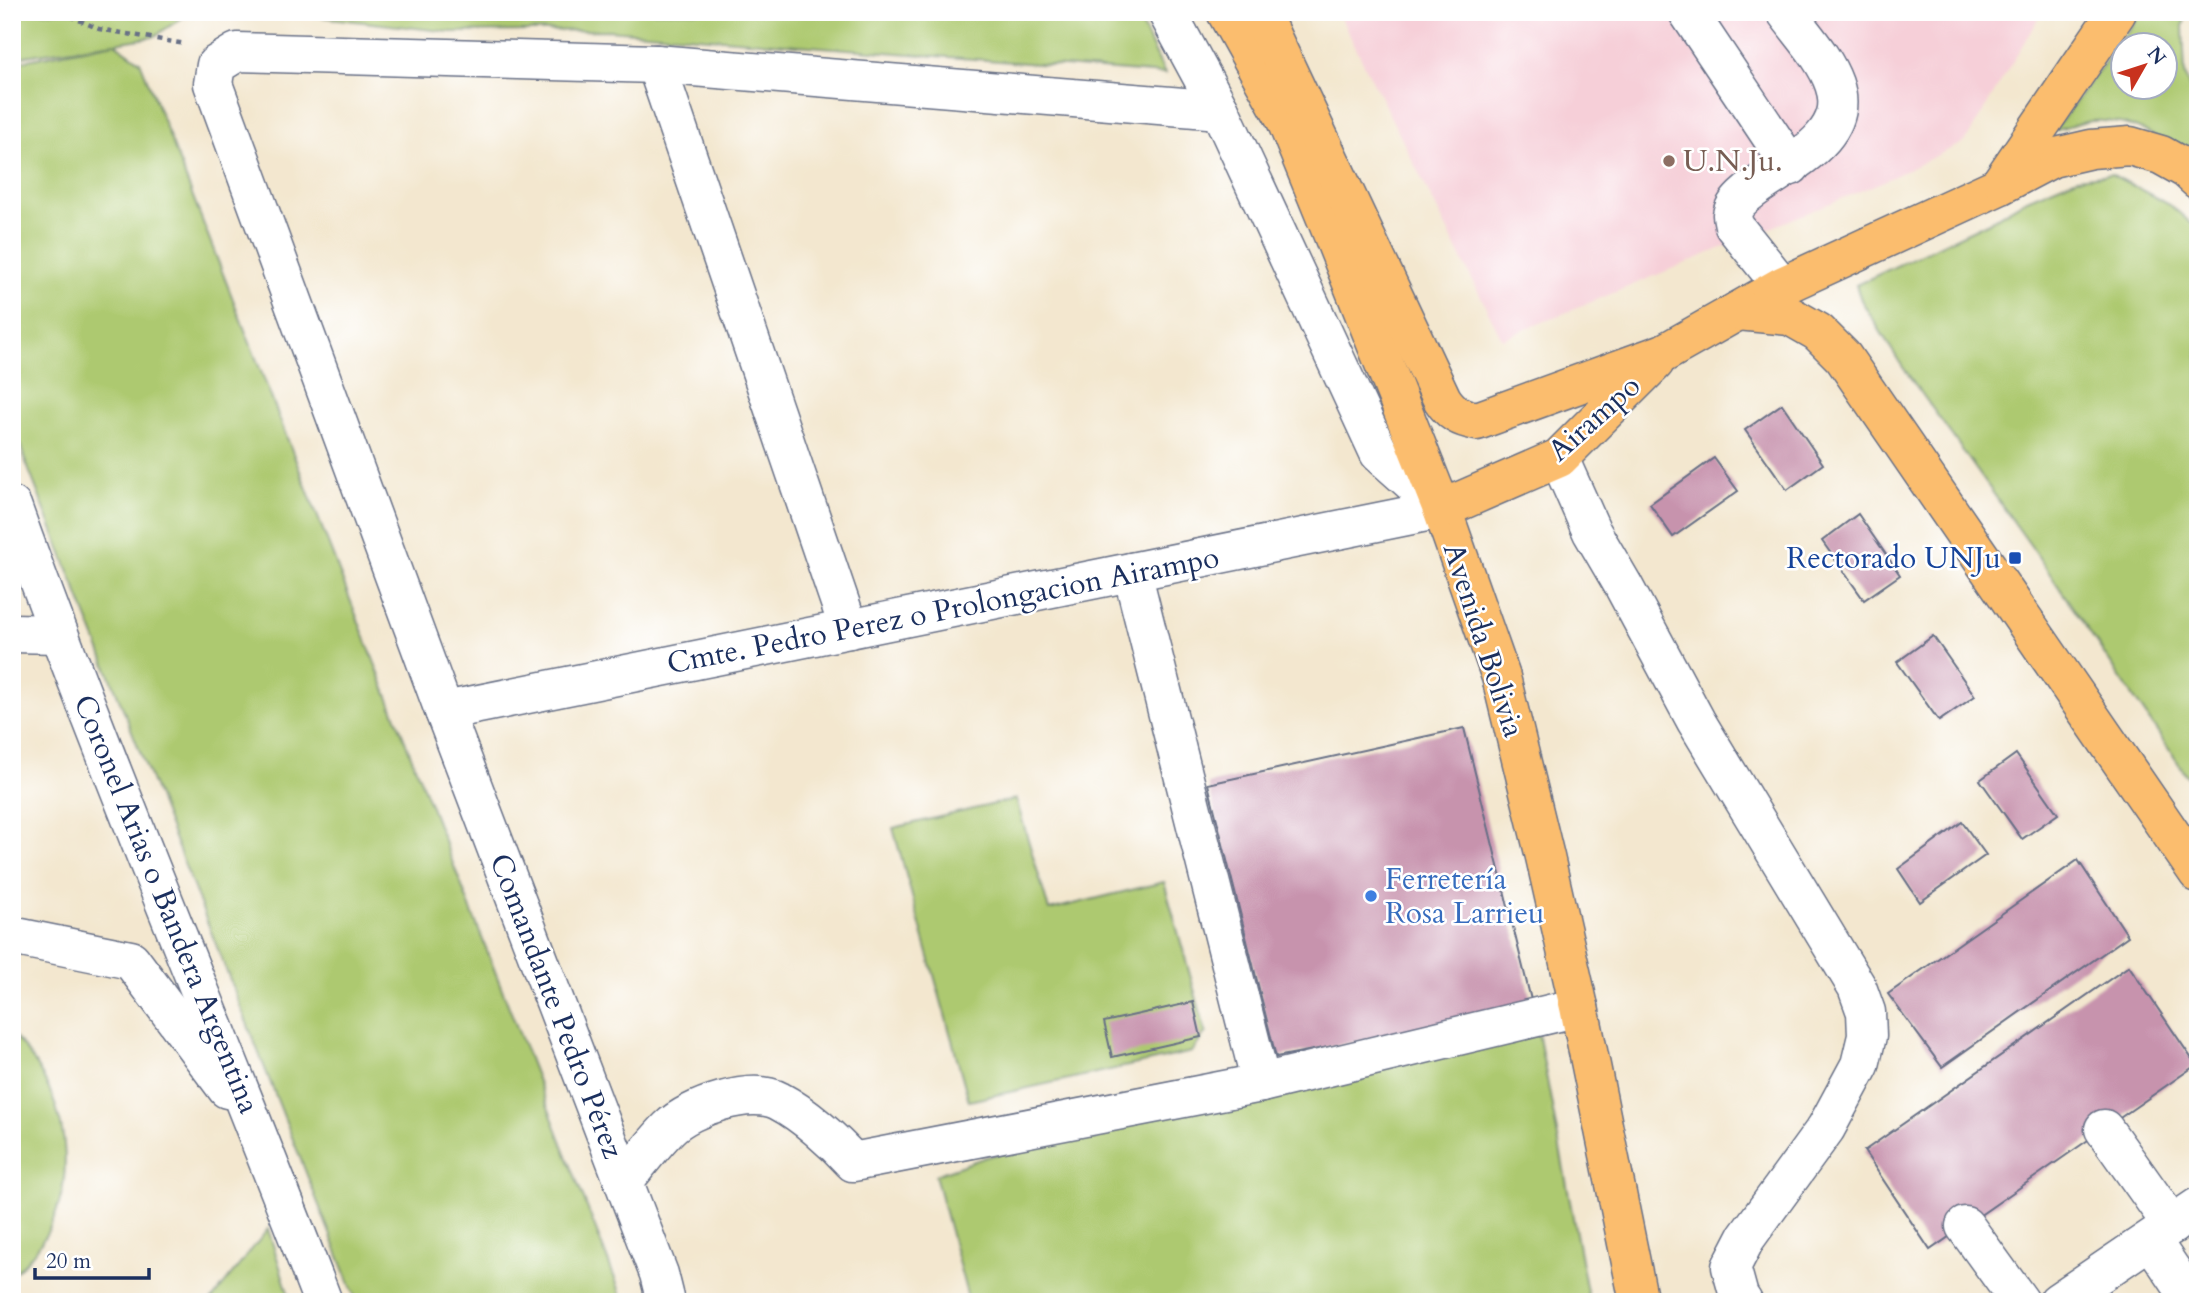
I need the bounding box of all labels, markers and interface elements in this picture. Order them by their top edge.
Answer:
north arrow [2108,32,2178,102]
text: N [2141,41,2172,71]
place label: U.N.Ju. [1683,141,1783,182]
marker: U.N.Ju. [1661,153,1677,169]
street label: Airampo [1539,366,1649,471]
street label: Cmte. Pedro Perez o Prolongacion Airampo [664,537,1223,684]
street label: Avenida Bolivia [1433,538,1534,743]
place label: Rectorado UNJu [1786,538,2001,579]
marker: Rectorado UNJu [2007,550,2023,566]
street label: Coronel Arias o Bandera Argentina [64,689,270,1120]
street label: Comandante Pedro Pérez [479,848,634,1165]
place label: Ferretería Rosa Larrieu [1385,859,1545,934]
marker: Ferretería Rosa Larrieu [1363,888,1379,904]
scale bar [35,1237,149,1281]
text: 20 m [46,1247,91,1276]

